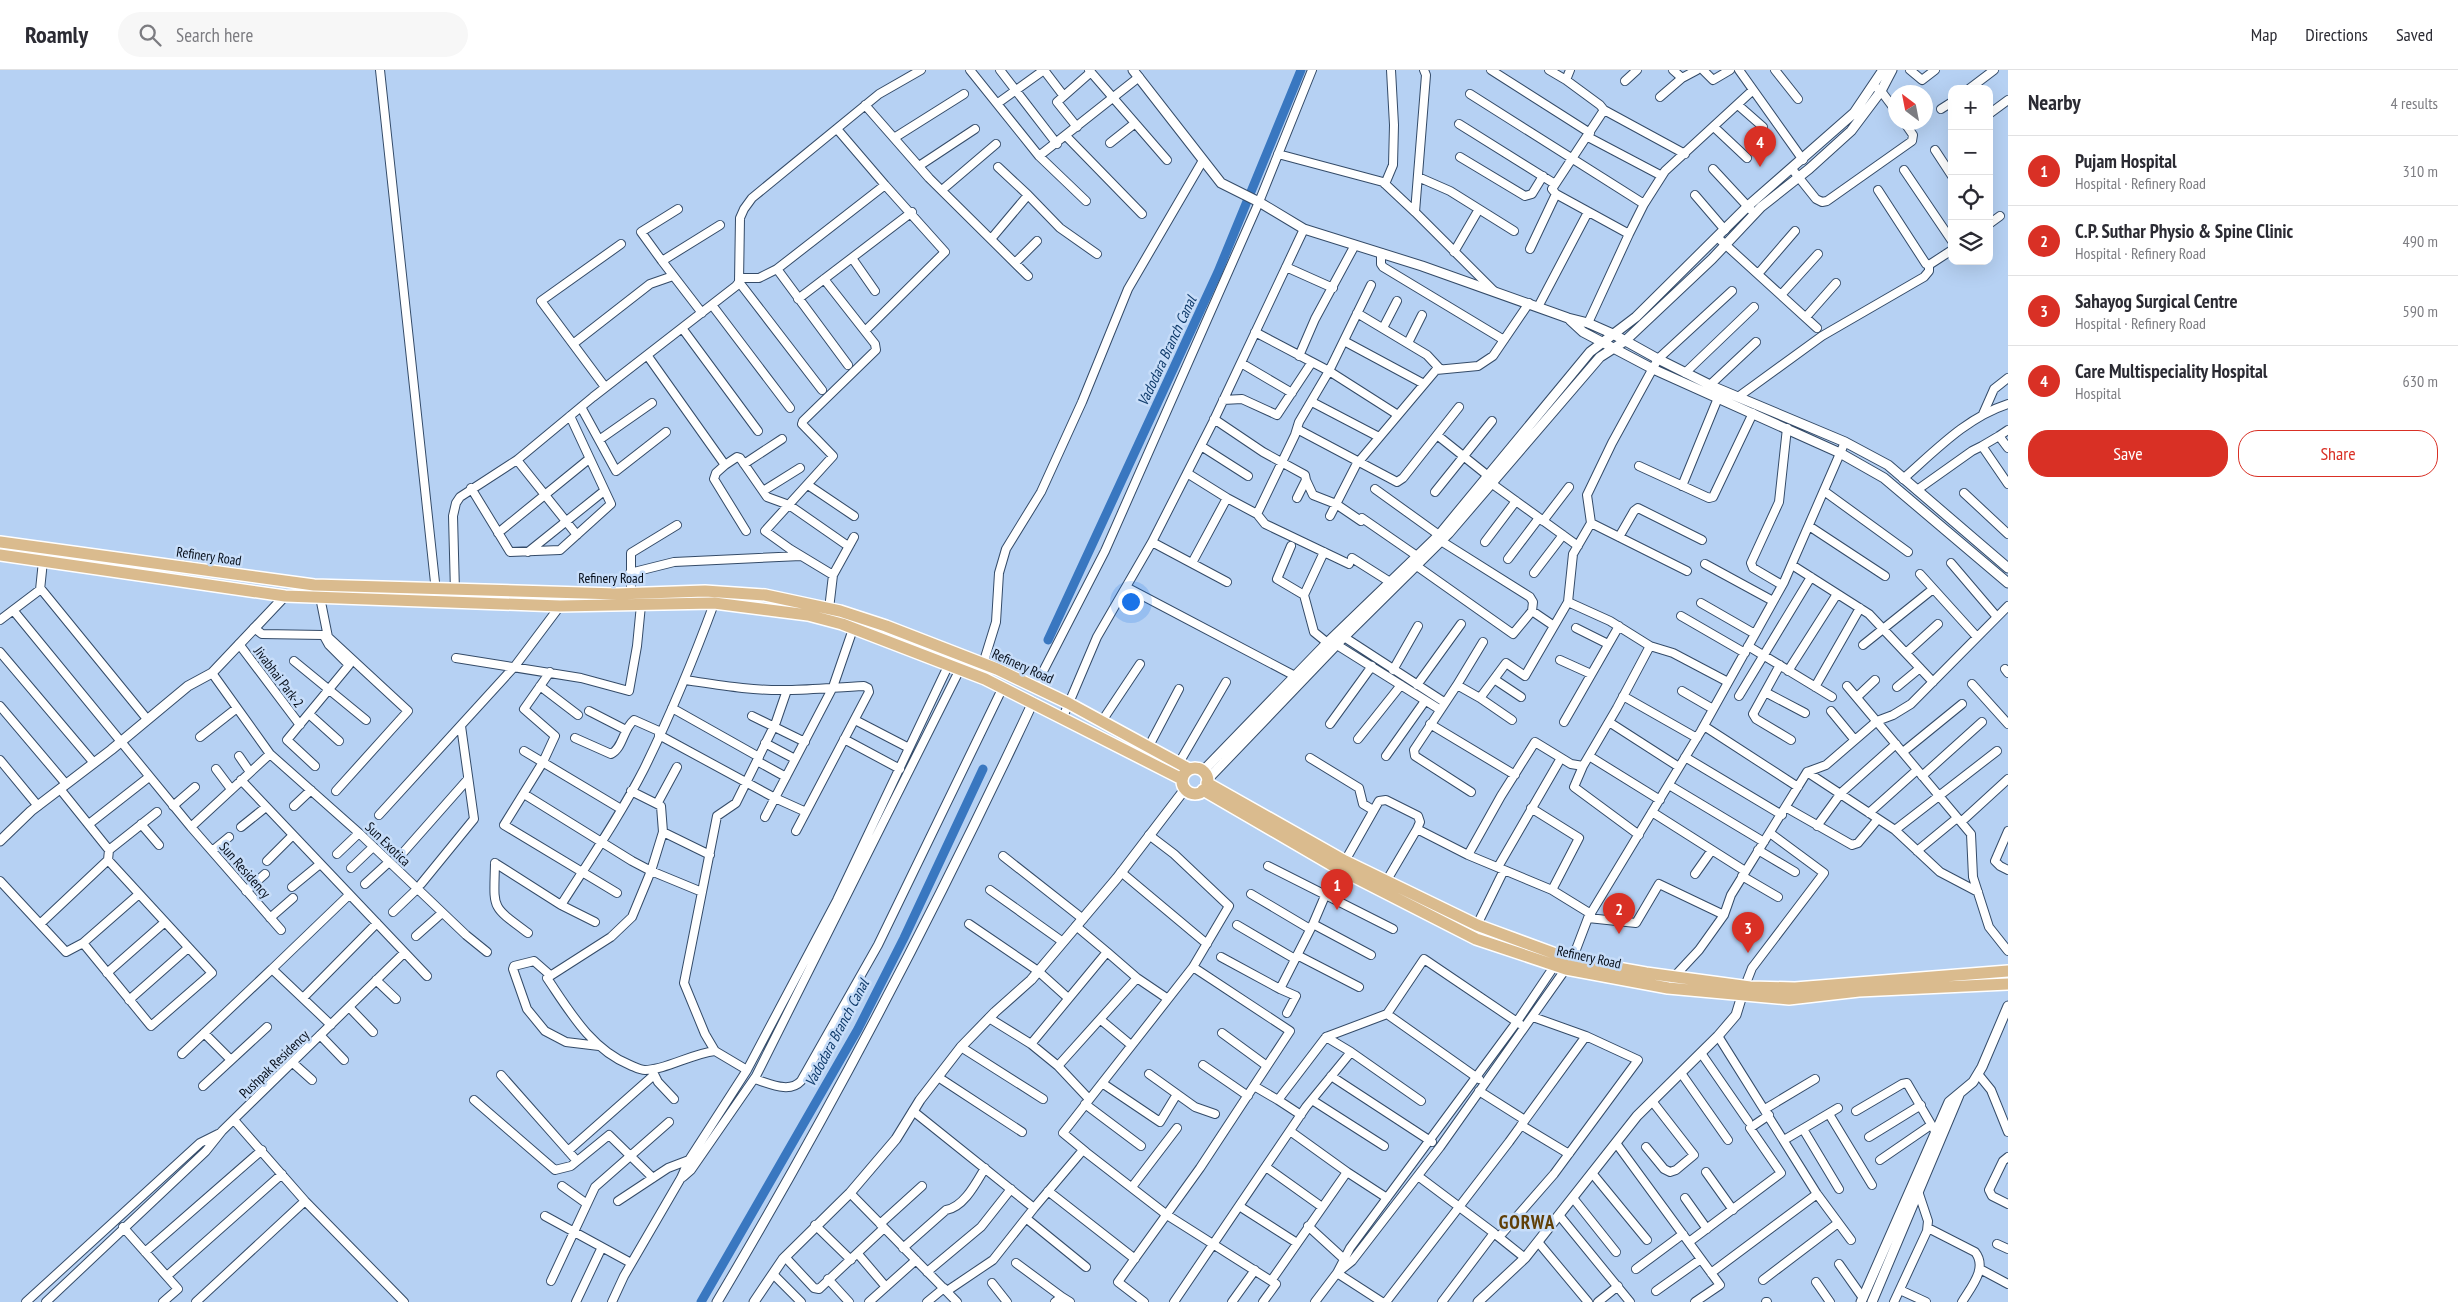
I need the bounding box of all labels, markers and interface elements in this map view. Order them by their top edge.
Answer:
search box [118,12,468,57]
text: Roamly [25,19,88,50]
icon: search [136,21,164,49]
text: Search here [176,23,253,47]
text: Map [2251,23,2277,46]
text: Directions [2305,23,2368,46]
text: Saved [2396,23,2433,46]
north arrow [1888,85,1933,130]
map controls [1948,85,1993,265]
button: + [1948,85,1993,130]
text: Nearby [2028,89,2081,116]
text: 4 results [2391,93,2438,113]
pin: 4 [1744,126,1776,167]
button: − [1948,130,1993,175]
text: Pujam Hospital [2075,149,2177,173]
text: 1 [2040,161,2048,181]
text: 310 m [2403,161,2438,181]
text: Hospital · Refinery Road [2075,173,2206,193]
button: locate [1948,175,1993,220]
text: C.P. Suthar Physio & Spine Clinic [2075,219,2293,243]
button: layers [1948,220,1993,265]
text: 2 [2040,231,2048,251]
text: 490 m [2403,231,2438,251]
text: Hospital · Refinery Road [2075,243,2206,263]
text: Sahayog Surgical Centre [2075,289,2238,313]
water label: Vadodara Branch Canal [1133,292,1201,409]
text: 3 [2040,301,2048,321]
text: 590 m [2403,301,2438,321]
text: Hospital · Refinery Road [2075,313,2206,333]
text: Care Multispeciality Hospital [2075,359,2267,383]
text: 4 [2040,371,2048,391]
text: 630 m [2403,371,2438,391]
text: Hospital [2075,383,2121,403]
button: Save [2028,430,2228,477]
button: Share [2238,430,2438,477]
street label: Refinery Road [175,543,243,569]
street label: Refinery Road [578,569,644,587]
your location [1118,589,1144,615]
street label: Jivabhai Park-2 [250,642,308,711]
street label: Refinery Road [989,644,1057,688]
street label: Sun Exotica [362,818,414,870]
street label: Sun Residency [216,838,275,902]
pin: 1 [1321,869,1353,910]
pin: 2 [1603,893,1635,934]
pin: 3 [1732,912,1764,953]
street label: Refinery Road [1555,941,1623,973]
water label: Vadodara Branch Canal [800,975,874,1090]
street label: Pushpak Residency [235,1026,313,1102]
district label: GORWA [1499,1210,1555,1234]

